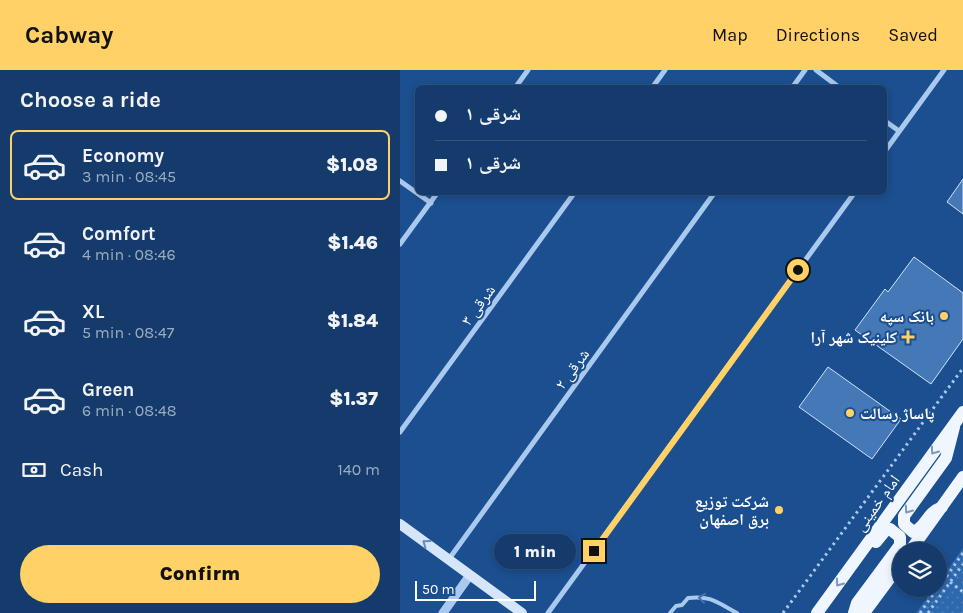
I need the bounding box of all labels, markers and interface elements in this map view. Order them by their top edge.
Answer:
text: Cabway [25,21,113,49]
text: Map [712,24,748,46]
text: Directions [776,24,860,46]
text: Saved [888,24,938,46]
text: Choose a ride [20,87,161,113]
text: ۱ شرقی [465,103,521,125]
icon: car [22,143,67,188]
text: Economy [82,145,164,167]
text: ۱ شرقی [465,152,521,174]
text: $1.08 [326,154,378,176]
text: 3 min · 08:45 [82,167,176,186]
icon: car [22,221,67,266]
text: Comfort [82,223,156,245]
text: $1.46 [327,232,378,254]
text: 4 min · 08:46 [82,245,176,264]
route start [787,259,809,281]
street label: ۳ شرقی [457,281,500,330]
icon: car [22,299,67,344]
text: XL [82,301,104,323]
place label: بانک سپه [880,307,934,326]
text: $1.84 [327,310,378,332]
marker: بانک سپه [938,310,950,322]
text: 5 min · 08:47 [82,323,174,342]
place label: کلینیک شهر آرا [810,328,897,347]
marker: کلینیک شهر آرا [901,330,915,344]
street label: ۲ شرقی [551,345,594,394]
icon: car [22,377,67,422]
text: Green [82,379,134,401]
text: $1.37 [329,388,378,410]
text: 6 min · 08:48 [82,401,177,420]
place label: پاساژ رسالت [860,404,935,423]
marker: پاساژ رسالت [844,407,856,419]
one-way arrow [932,445,940,454]
icon: cash [20,456,48,484]
text: Cash [60,459,104,481]
text: 140 m [338,460,380,479]
street label: امام خمینی [850,471,905,535]
place label: شرکت توزیع برق اصفهان [695,492,769,529]
marker: شرکت توزیع برق اصفهان [773,504,785,516]
one-way arrow [905,505,915,514]
callout: 1 min [494,534,576,568]
one-way arrow [422,540,432,549]
route end [583,540,605,562]
text: 1 min [514,542,556,561]
map controls [892,542,947,597]
button: layers [892,542,947,597]
button: Confirm [20,545,380,603]
one-way arrow [836,577,845,587]
scale bar [415,578,536,601]
text: 50 m [422,581,455,598]
one-way arrow [698,593,706,604]

